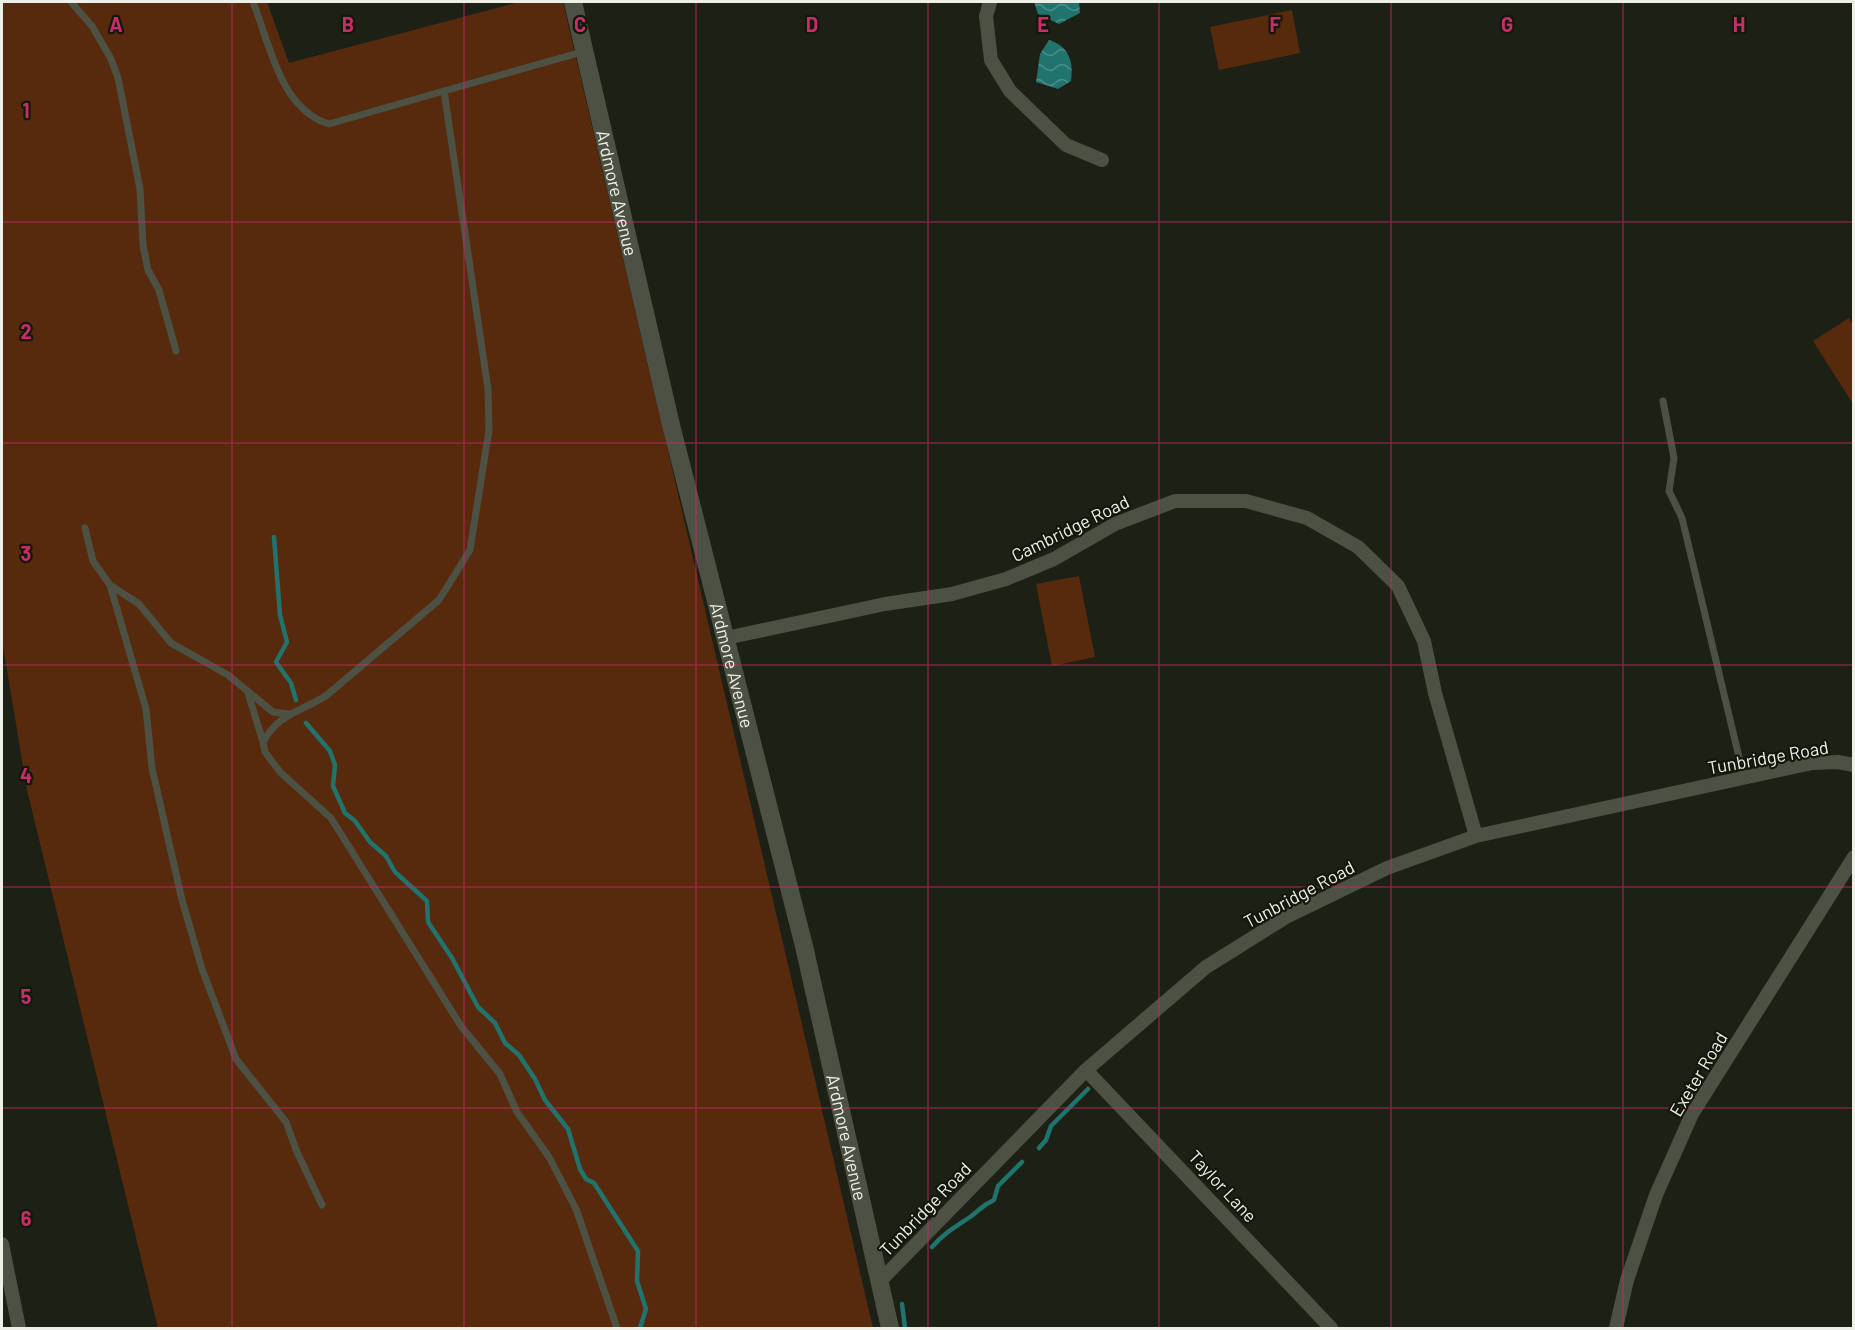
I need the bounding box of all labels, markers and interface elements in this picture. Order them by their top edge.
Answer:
text: A [109,12,123,36]
text: B [342,12,354,36]
text: C [574,12,586,36]
text: D [806,12,818,36]
text: E [1037,12,1049,36]
text: F [1269,12,1281,36]
text: G [1501,12,1513,36]
text: H [1733,12,1745,36]
text: 1 [22,98,30,122]
street label: Ardmore Avenue [592,128,642,258]
text: 2 [20,319,32,343]
street label: Cambridge Road [1008,490,1132,566]
text: 3 [21,541,31,565]
street label: Ardmore Avenue [706,600,759,730]
street label: Tunbridge Road [1706,736,1830,778]
text: 4 [20,763,32,787]
street label: Tunbridge Road [1240,856,1358,932]
text: 5 [21,984,32,1008]
street label: Exeter Road [1664,1028,1732,1120]
street label: Ardmore Avenue [822,1072,872,1203]
street label: Taylor Lane [1184,1146,1262,1226]
street label: Tunbridge Road [875,1157,975,1261]
text: 6 [21,1206,32,1230]

